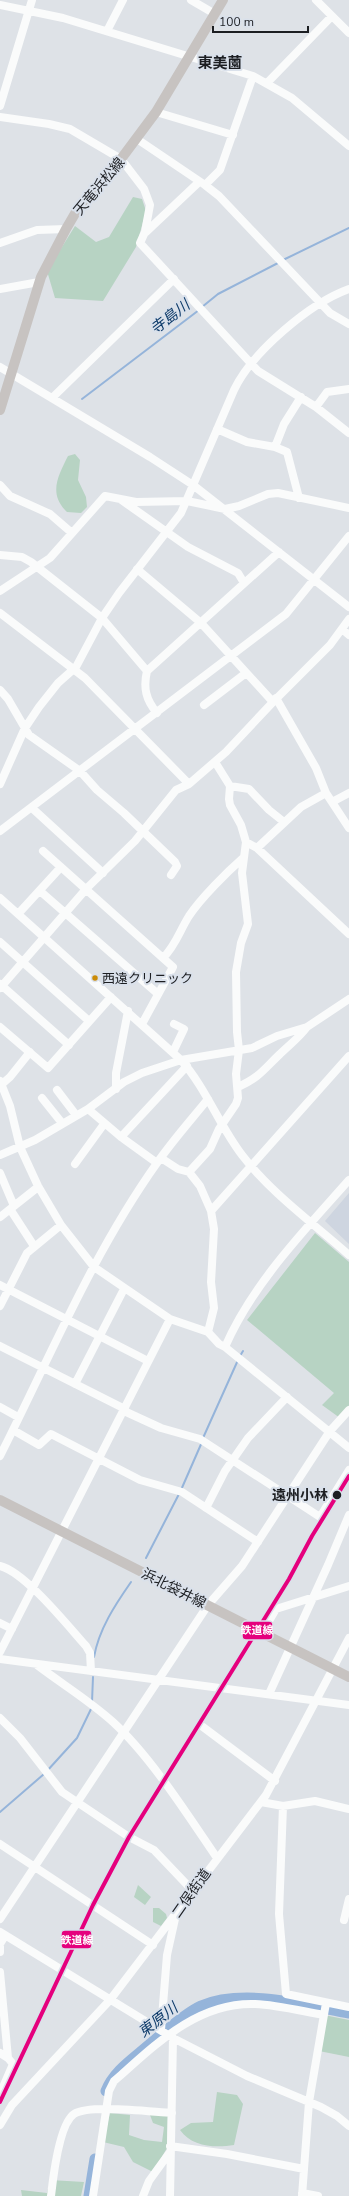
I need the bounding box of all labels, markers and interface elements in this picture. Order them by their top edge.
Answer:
scale bar [213,8,308,34]
text: 100 m [219,14,254,30]
district label: 東美薗 [197,53,243,73]
street label: 天竜浜松線 [70,153,129,219]
water label: 寺島川 [146,294,195,339]
place label: 西遠クリニック [102,970,193,988]
marker: 西遠クリニック [90,973,100,983]
place label: 遠州小林 [272,1486,328,1505]
marker: 遠州小林 [331,1489,343,1501]
street label: 浜北袋井線 [138,1564,209,1613]
line badge: 鉄道線 [242,1621,273,1640]
text: 鉄道線 [241,1623,274,1638]
street label: 二俣街道 [168,1865,215,1922]
line badge: 鉄道線 [61,1930,92,1949]
text: 鉄道線 [61,1933,94,1948]
water label: 東原川 [134,1997,183,2042]

